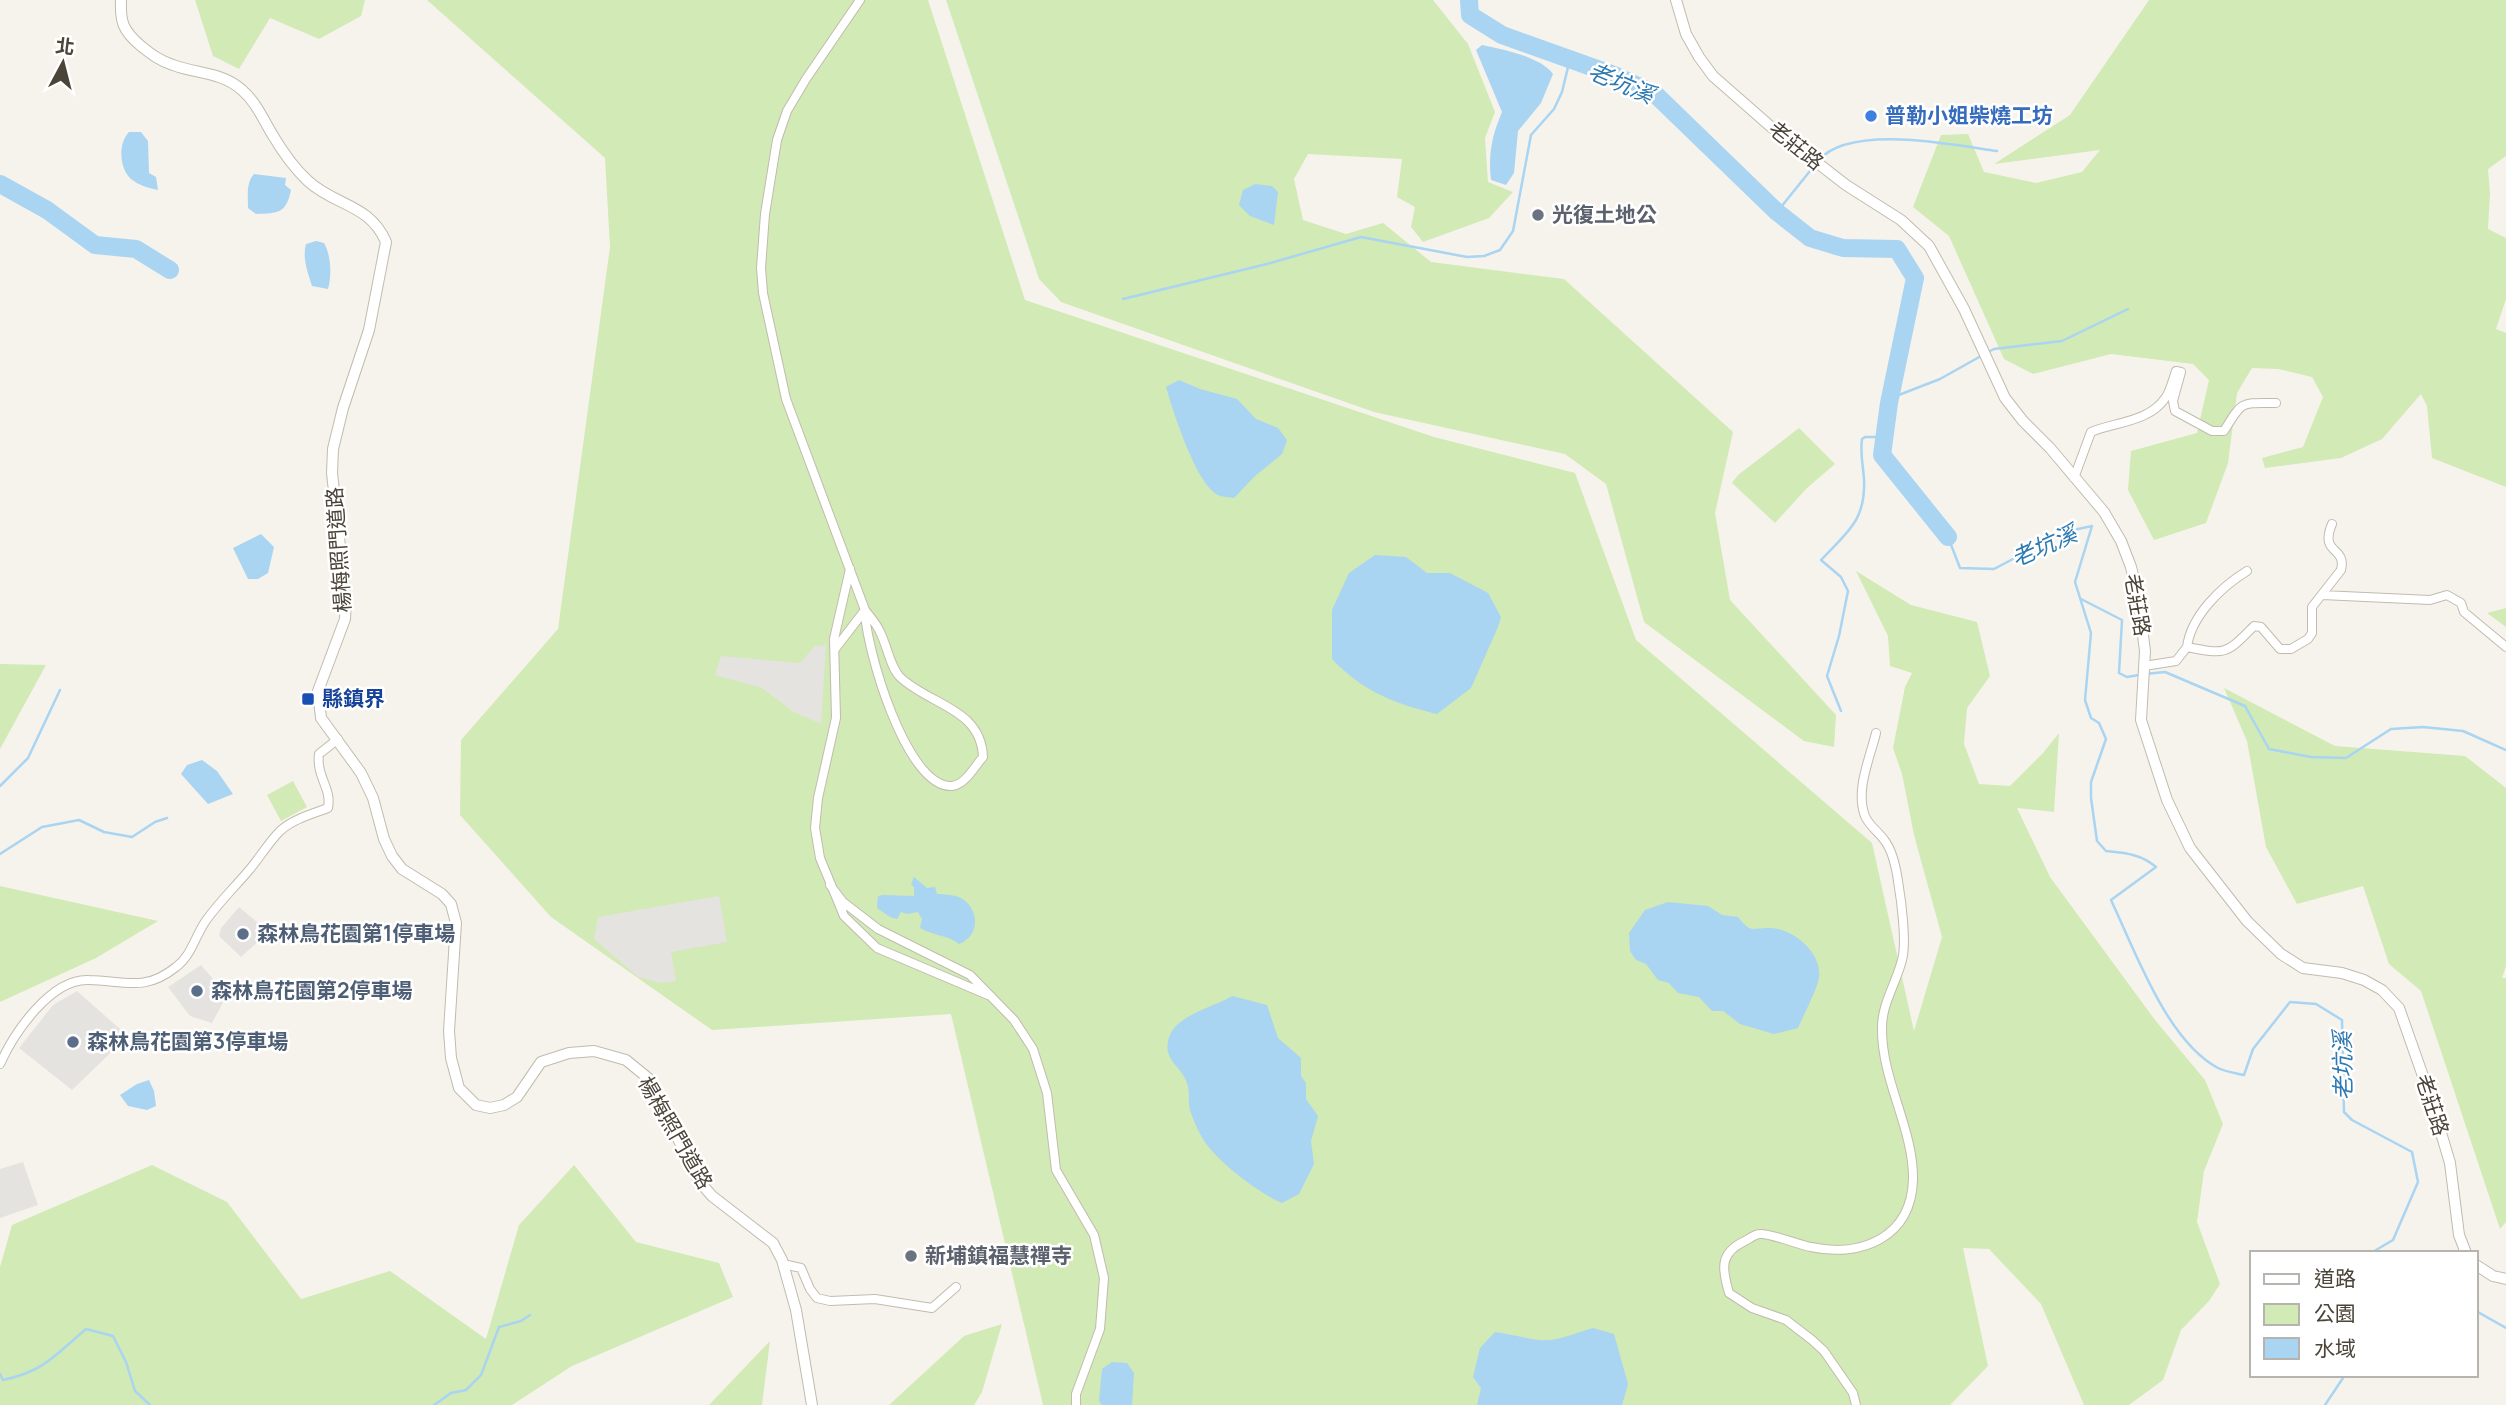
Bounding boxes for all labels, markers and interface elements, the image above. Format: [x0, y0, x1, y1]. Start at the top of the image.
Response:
north arrow [28, 28, 98, 98]
text: 北 [54, 32, 76, 60]
water label: 老坑溪 [1583, 54, 1662, 111]
place label: 普勒小姐柴燒工坊 [1885, 101, 2053, 129]
marker: 普勒小姐柴燒工坊 [1863, 108, 1879, 124]
street label: 老莊路 [1763, 115, 1830, 176]
place label: 光復土地公 [1552, 200, 1657, 228]
marker: 光復土地公 [1530, 207, 1546, 223]
street label: 楊梅照門道路 [320, 486, 356, 614]
water label: 老坑溪 [2006, 515, 2084, 574]
street label: 老莊路 [2119, 571, 2157, 638]
place label: 縣鎮界 [322, 684, 385, 712]
marker: 縣鎮界 [300, 691, 316, 707]
place label: 森林鳥花園第1停車場 [257, 919, 455, 947]
marker: 森林鳥花園第1停車場 [235, 926, 251, 942]
place label: 森林鳥花園第2停車場 [211, 976, 413, 1004]
marker: 森林鳥花園第2停車場 [189, 983, 205, 999]
place label: 森林鳥花園第3停車場 [87, 1027, 288, 1055]
water label: 老坑溪 [2325, 1028, 2359, 1101]
marker: 森林鳥花園第3停車場 [65, 1034, 81, 1050]
street label: 老莊路 [2410, 1070, 2456, 1139]
street label: 楊梅照門道路 [632, 1071, 719, 1194]
place label: 新埔鎮福慧禪寺 [925, 1241, 1072, 1269]
marker: 新埔鎮福慧禪寺 [903, 1248, 919, 1264]
legend [2250, 1251, 2478, 1377]
text: 道路 [2314, 1264, 2356, 1292]
text: 公園 [2314, 1299, 2356, 1327]
text: 水域 [2314, 1334, 2356, 1362]

